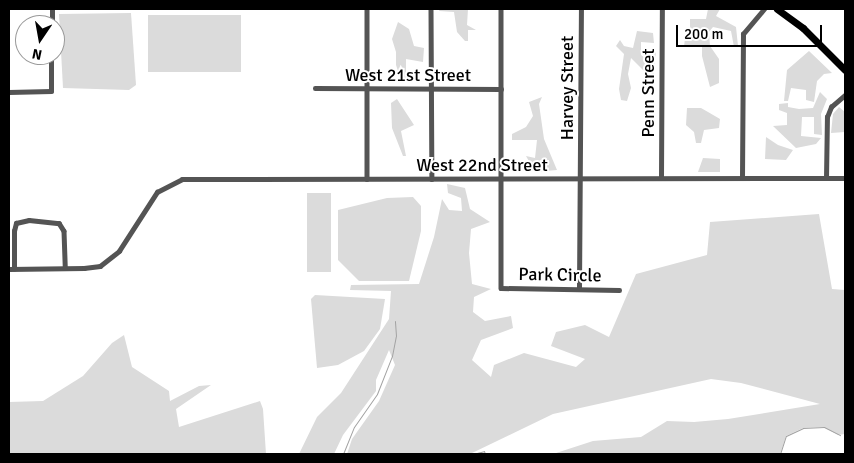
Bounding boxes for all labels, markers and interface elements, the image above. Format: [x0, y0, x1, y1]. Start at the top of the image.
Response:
north arrow [15, 15, 65, 65]
scale bar [679, 15, 825, 47]
text: 200 m [684, 25, 724, 43]
street label: Harvey Street [556, 36, 578, 140]
text: N [30, 45, 44, 64]
street label: Penn Street [637, 48, 659, 138]
street label: West 21st Street [345, 64, 471, 86]
street label: West 22nd Street [416, 154, 548, 176]
street label: Park Circle [518, 263, 602, 287]

